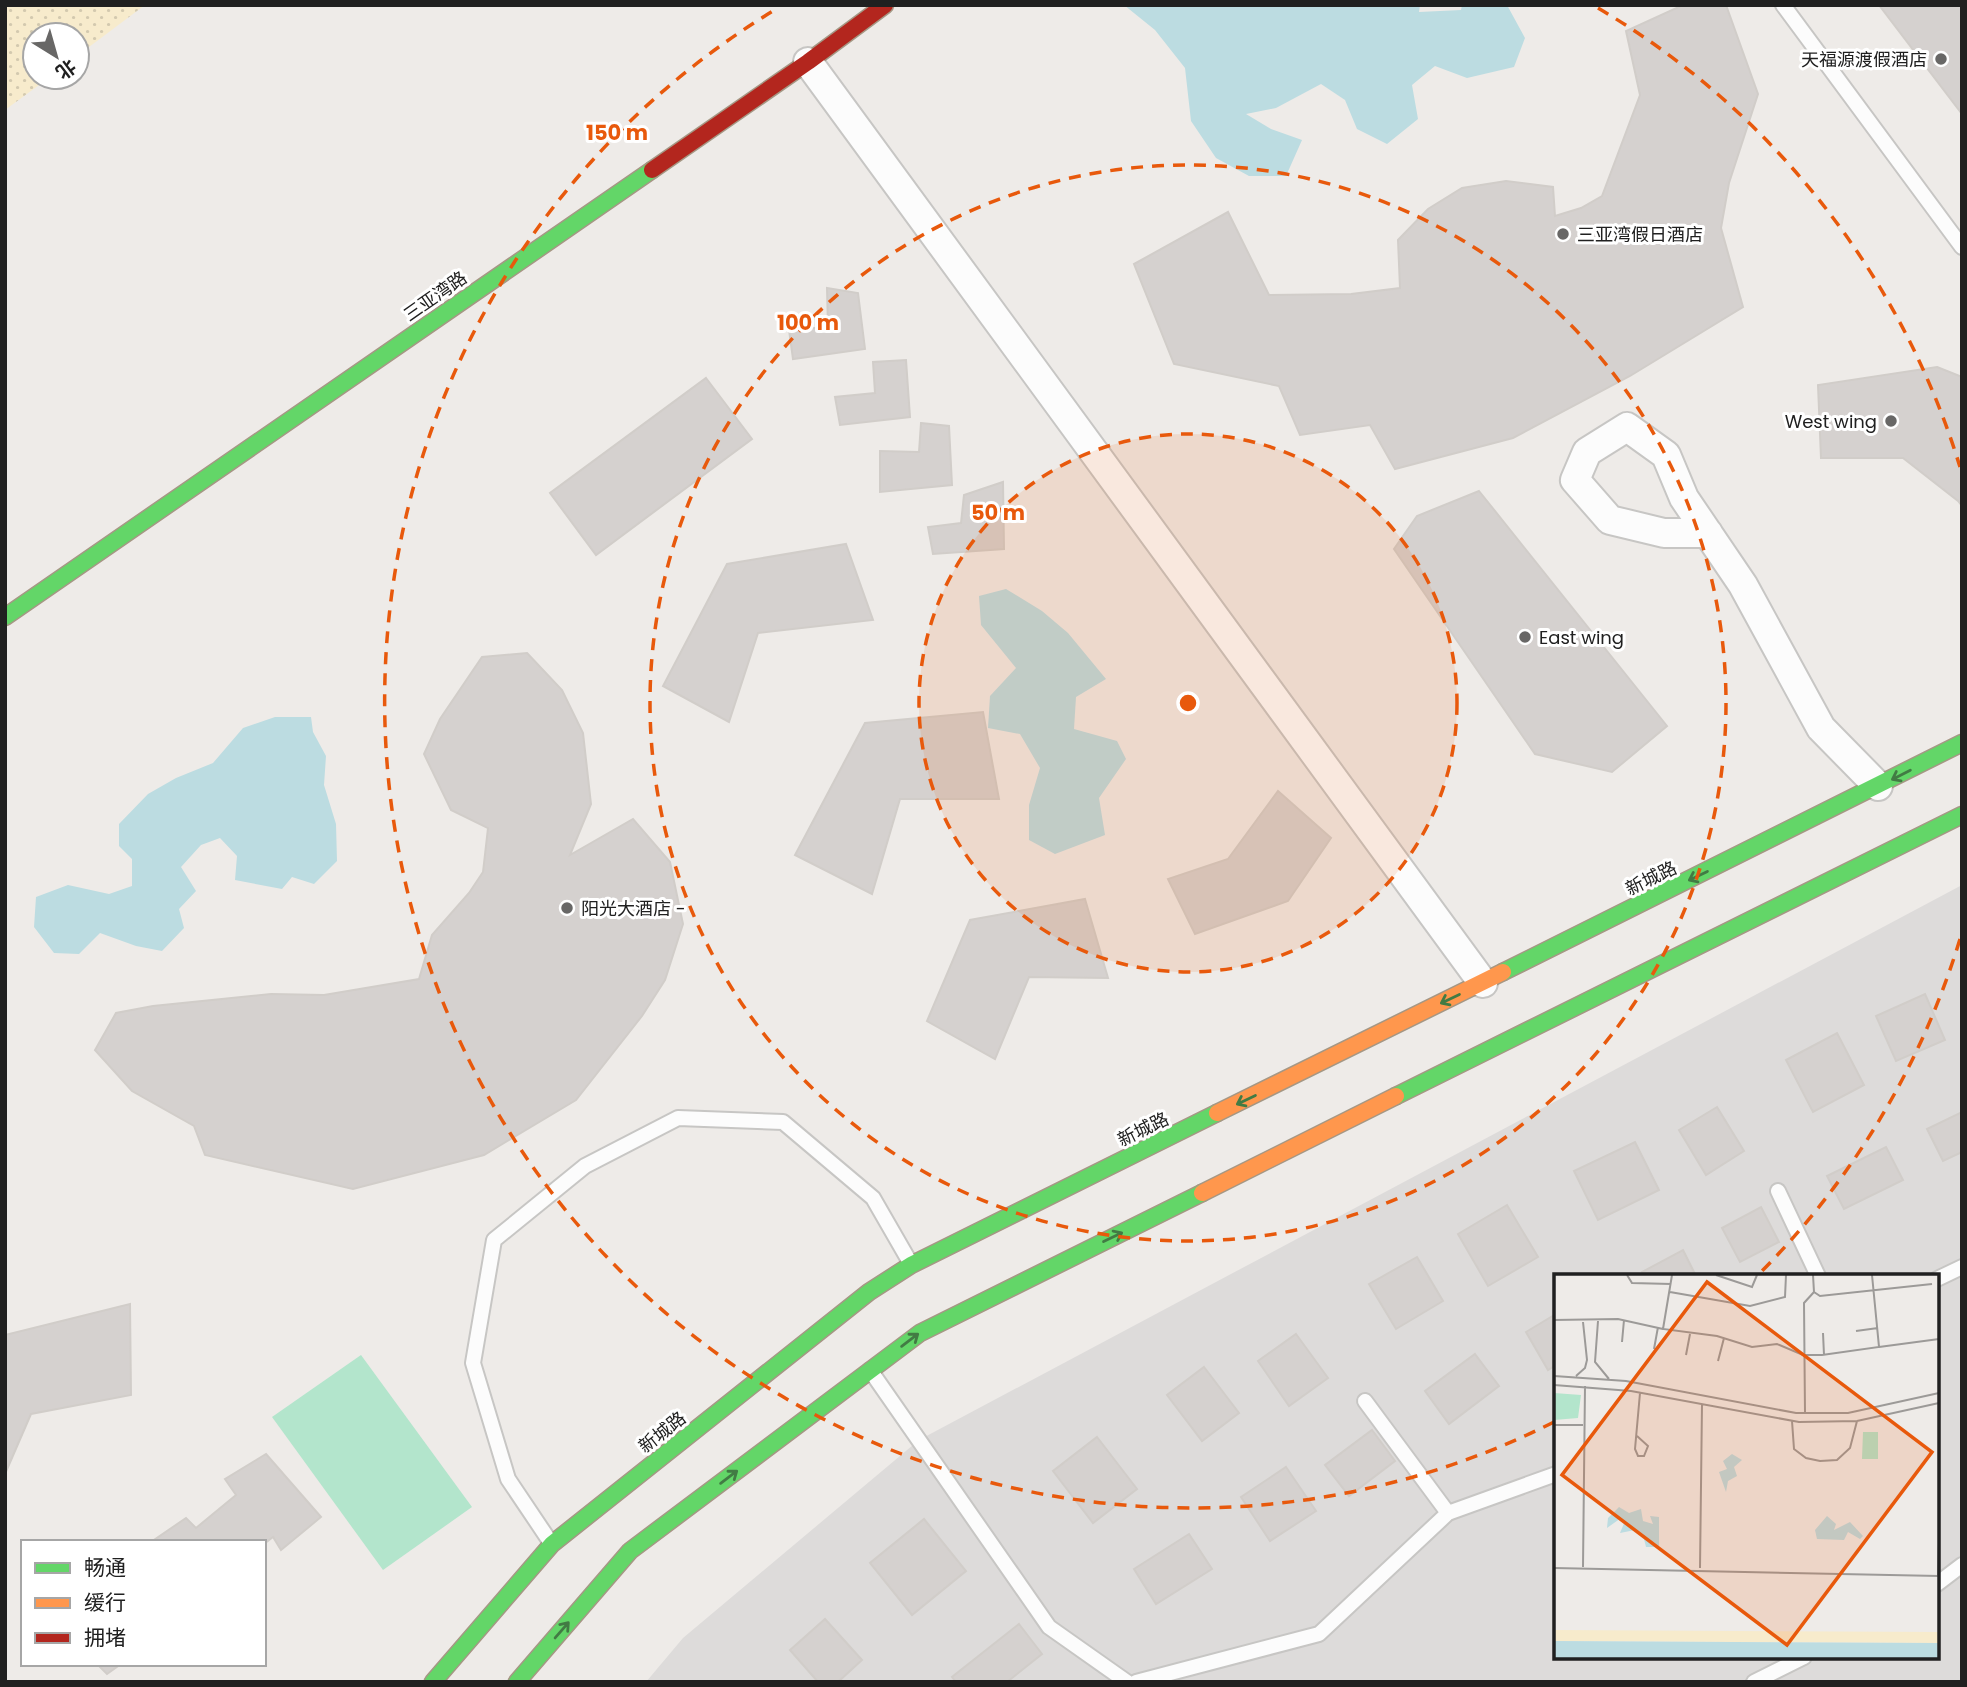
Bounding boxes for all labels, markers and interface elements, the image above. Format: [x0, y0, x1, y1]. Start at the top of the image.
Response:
north arrow [21, 21, 91, 91]
place label: 天福源渡假酒店 [1801, 47, 1927, 72]
marker: 天福源渡假酒店 [1933, 51, 1949, 67]
text: 北 [50, 53, 82, 86]
text: 150 m [586, 118, 648, 147]
place label: 三亚湾假日酒店 [1577, 222, 1703, 247]
marker: 三亚湾假日酒店 [1555, 226, 1571, 242]
street label: 三亚湾路 [398, 265, 472, 327]
text: 100 m [777, 308, 839, 337]
place label: West wing [1785, 409, 1877, 434]
marker: West wing [1883, 413, 1899, 429]
text: 50 m [971, 498, 1025, 527]
place label: East wing [1539, 625, 1624, 650]
marker: East wing [1517, 629, 1533, 645]
centre of rings [1176, 691, 1200, 715]
one-way arrow [1892, 768, 1912, 782]
street label: 新城路 [1621, 855, 1681, 901]
one-way arrow [1688, 869, 1709, 883]
place label: 阳光大酒店 - [581, 896, 686, 921]
marker: 阳光大酒店 - [559, 900, 575, 916]
one-way arrow [1440, 992, 1461, 1006]
one-way arrow [1236, 1093, 1257, 1107]
street label: 新城路 [1113, 1106, 1173, 1152]
one-way arrow [1102, 1230, 1123, 1244]
inset map [1554, 1274, 1939, 1659]
one-way arrow [901, 1333, 919, 1348]
street label: 新城路 [633, 1406, 691, 1458]
one-way arrow [719, 1470, 738, 1484]
legend [21, 1540, 266, 1666]
text: 畅通 [84, 1553, 126, 1582]
text: 缓行 [84, 1588, 126, 1617]
one-way arrow [554, 1621, 570, 1639]
text: 拥堵 [84, 1623, 126, 1652]

